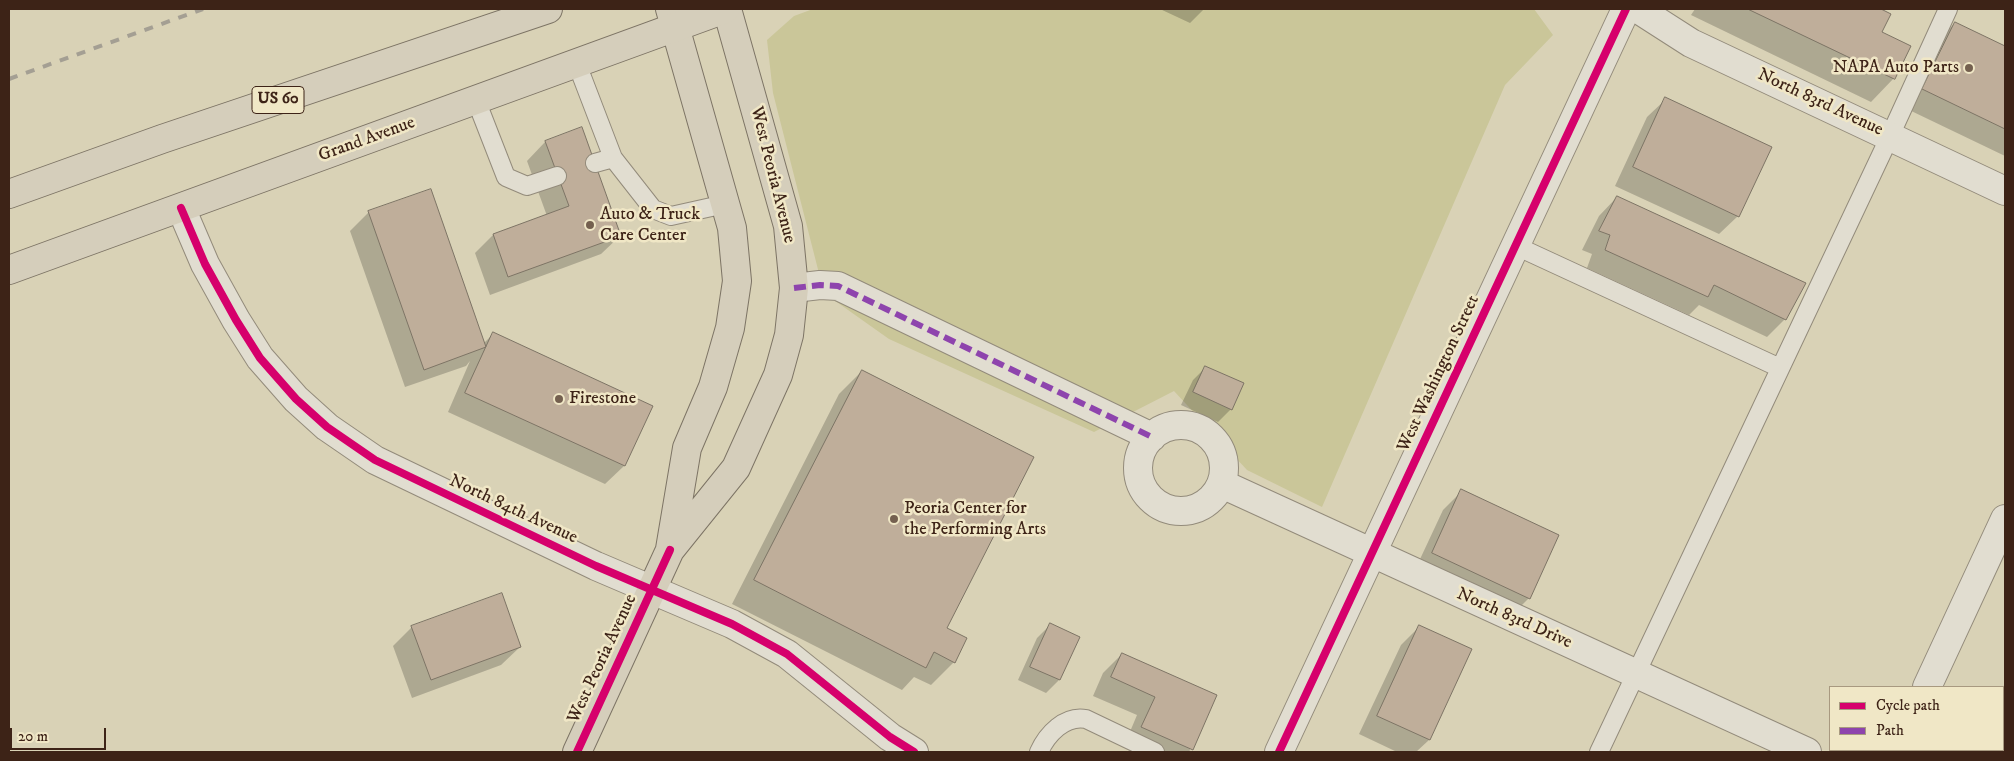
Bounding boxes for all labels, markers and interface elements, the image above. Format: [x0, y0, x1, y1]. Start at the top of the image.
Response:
place label: NAPA Auto Parts [1833, 57, 1959, 79]
marker: NAPA Auto Parts [1963, 62, 1975, 74]
street label: North 83rd Avenue [1754, 64, 1886, 142]
road number: US 60 [252, 86, 304, 114]
street label: West Peoria Avenue [745, 105, 799, 245]
street label: Grand Avenue [316, 113, 418, 167]
place label: Auto & Truck Care Center [600, 204, 700, 246]
marker: Auto & Truck Care Center [584, 219, 596, 231]
street label: West Washington Street [1393, 292, 1485, 456]
place label: Firestone [569, 388, 636, 410]
marker: Firestone [553, 393, 565, 405]
street label: North 84th Avenue [445, 471, 581, 549]
place label: Peoria Center for the Performing Arts [904, 498, 1046, 540]
marker: Peoria Center for the Performing Arts [888, 513, 900, 525]
street label: North 83rd Drive [1453, 584, 1575, 654]
street label: West Peoria Avenue [564, 591, 642, 727]
legend [1829, 686, 2004, 751]
text: Cycle path [1876, 696, 1940, 715]
scale bar [12, 718, 109, 750]
text: Path [1876, 721, 1904, 740]
text: 20 m [18, 727, 48, 746]

